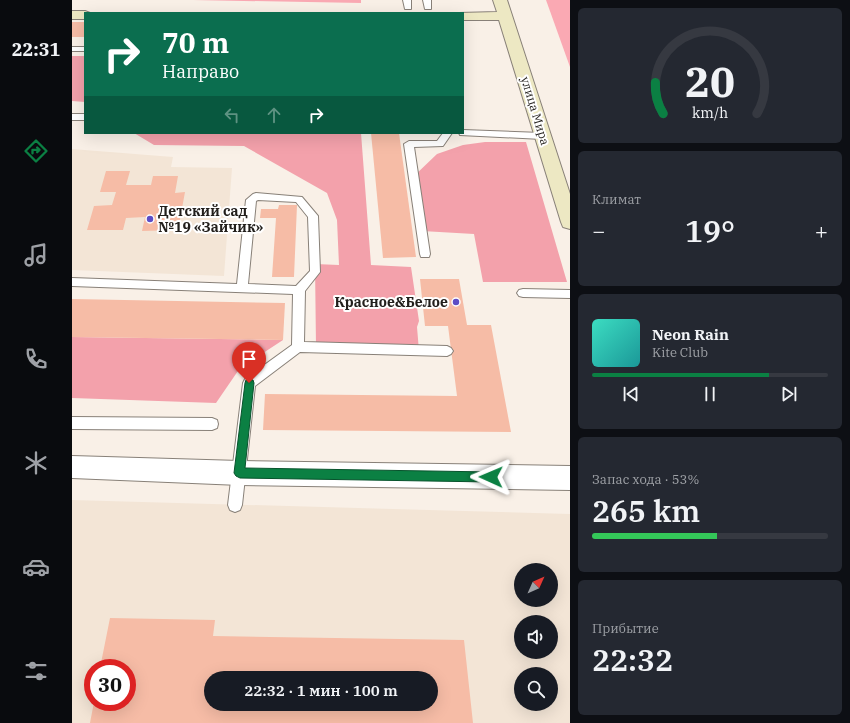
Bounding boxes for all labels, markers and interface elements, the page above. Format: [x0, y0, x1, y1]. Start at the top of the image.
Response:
text: 70 m [162, 24, 229, 61]
icon: right [96, 28, 148, 80]
text: 22:31 [12, 38, 60, 61]
text: 20 [685, 53, 735, 107]
text: Направо [162, 60, 239, 83]
street label: улица Мира [518, 75, 553, 147]
text: km/h [692, 102, 728, 121]
icon: left [221, 104, 243, 126]
icon: ahead [263, 104, 285, 126]
icon: right [305, 104, 327, 126]
icon: directions [22, 137, 50, 165]
text: Климат [592, 191, 641, 208]
place label: Детский сад №19 «Зайчик» [158, 202, 264, 236]
text: 19° [685, 211, 735, 250]
marker: Детский сад №19 «Зайчик» [145, 214, 155, 224]
text: − [592, 216, 605, 245]
text: + [815, 216, 828, 245]
icon: music [22, 241, 50, 269]
place label: Красное&Белое [334, 293, 448, 311]
marker: Красное&Белое [451, 297, 461, 307]
text: Neon Rain [652, 325, 729, 344]
pin [232, 342, 266, 383]
text: Kite Club [652, 344, 708, 361]
icon: phone [22, 345, 50, 373]
icon: arrive [238, 348, 260, 370]
icon: previous [620, 383, 642, 405]
icon: pause [699, 383, 721, 405]
icon: next [778, 383, 800, 405]
icon: climate [22, 449, 50, 477]
position arrow [470, 456, 512, 498]
text: Запас хода · 53% [592, 471, 699, 488]
text: 265 km [592, 491, 700, 530]
icon: car [22, 553, 50, 581]
north arrow [514, 563, 558, 607]
map controls [514, 563, 558, 711]
button: sound [514, 615, 558, 659]
text: Прибытие [592, 620, 659, 637]
text: 22:32 [592, 640, 673, 679]
icon: filters [22, 657, 50, 685]
speed limit sign: 30 [84, 659, 136, 711]
button: search [514, 667, 558, 711]
text: 22:32 · 1 мин · 100 m [244, 681, 398, 700]

